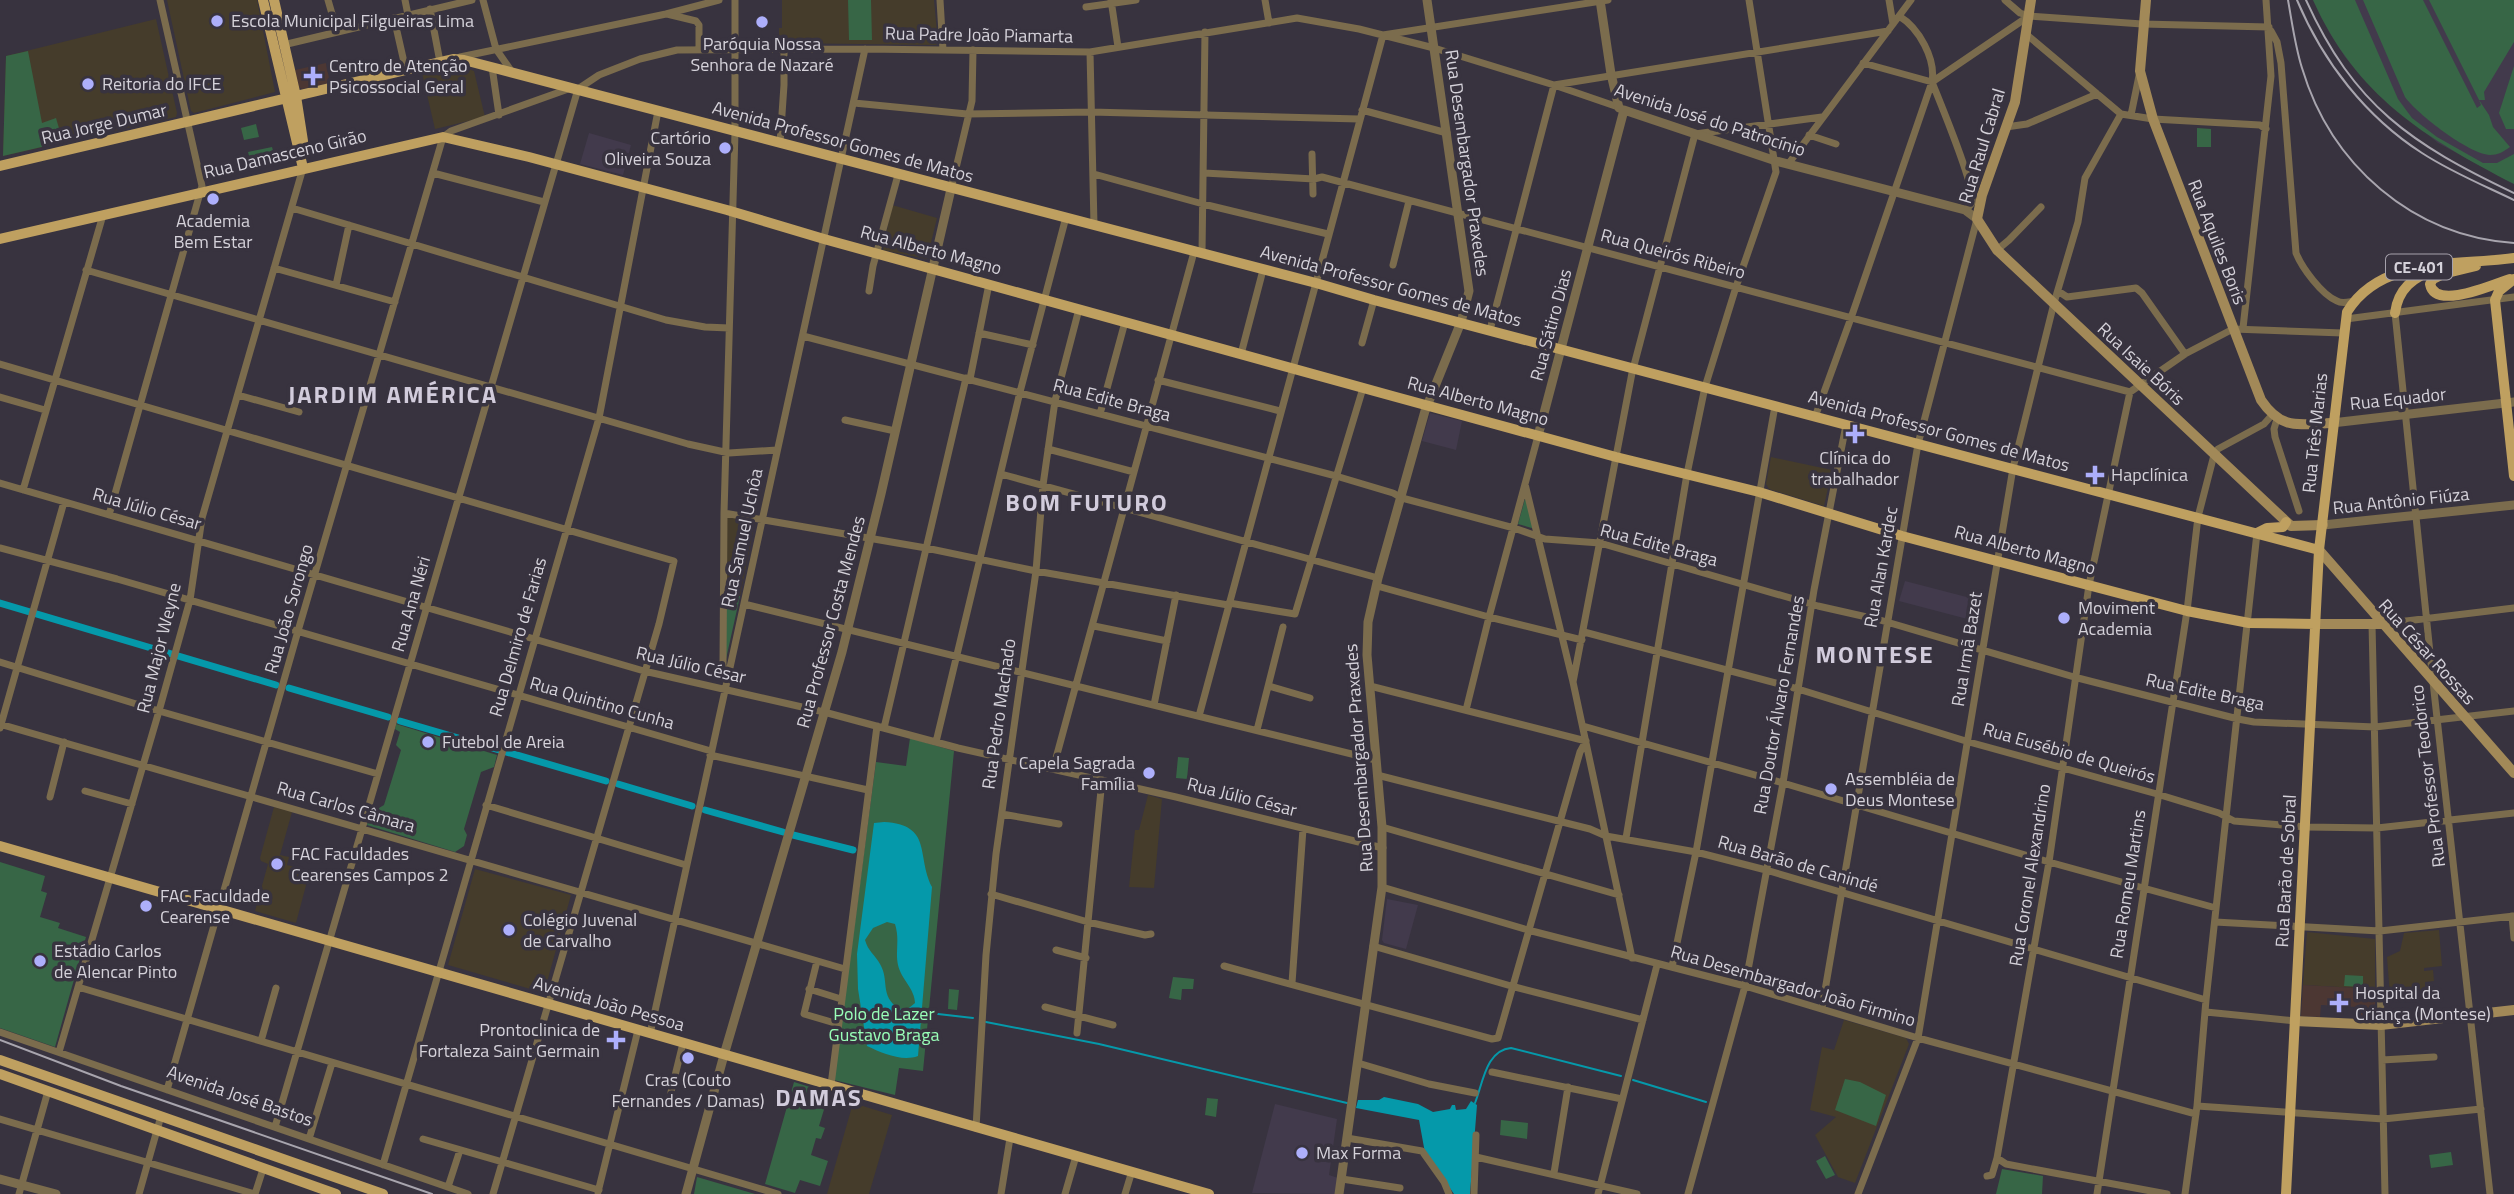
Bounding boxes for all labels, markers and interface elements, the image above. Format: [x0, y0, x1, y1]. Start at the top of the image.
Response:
place label: Escola Municipal Filgueiras Lima [231, 7, 474, 34]
marker: Escola Municipal Filgueiras Lima [209, 13, 225, 29]
marker: Paróquia Nossa Senhora de Nazaré [754, 14, 770, 30]
street label: Rua Padre João Piamarta [885, 19, 1073, 50]
place label: Paróquia Nossa Senhora de Nazaré [691, 30, 834, 78]
street label: Rua Desembargador Praxedes [1438, 48, 1497, 278]
place label: Centro de Atenção Psicossocial Geral [329, 52, 468, 100]
marker: Centro de Atenção Psicossocial Geral [303, 66, 323, 86]
place label: Reitoria do IFCE [102, 70, 221, 97]
marker: Reitoria do IFCE [80, 76, 96, 92]
street label: Avenida José do Patrocínio [1611, 76, 1809, 163]
street label: Rua Raul Cabral [1951, 85, 2012, 207]
street label: Avenida Professor Gomes de Matos [709, 94, 977, 189]
street label: Rua Jorge Dumar [38, 96, 169, 151]
street label: Rua Damasceno Girão [201, 122, 369, 185]
place label: Cartório Oliveira Souza [604, 124, 711, 172]
marker: Cartório Oliveira Souza [717, 140, 733, 156]
street label: Rua Aquiles Boris [2181, 175, 2254, 308]
marker: Academia Bem Estar [205, 191, 221, 207]
place label: Academia Bem Estar [173, 207, 253, 255]
street label: Rua Alberto Magno [857, 218, 1005, 281]
street label: Rua Queirós Ribeiro [1598, 221, 1749, 286]
street label: Avenida Professor Gomes de Matos [1257, 238, 1525, 333]
road number: CE-401 [2386, 255, 2452, 280]
street label: Rua Sátiro Dias [1523, 266, 1578, 384]
street label: Rua Isaie Bóris [2091, 316, 2191, 412]
street label: Rua Alberto Magno [1404, 369, 1552, 432]
street label: Rua Edite Braga [1050, 371, 1174, 428]
street label: Rua Três Marias [2295, 372, 2334, 494]
district label: JARDIM AMÉRICA [288, 376, 498, 412]
street label: Rua Equador [2348, 380, 2447, 417]
street label: Avenida Professor Gomes de Matos [1805, 383, 2073, 478]
marker: Clínica do trabalhador [1845, 424, 1865, 444]
place label: Clínica do trabalhador [1811, 444, 1899, 492]
place label: Hapclínica [2111, 461, 2188, 488]
marker: Hapclínica [2085, 465, 2105, 485]
street label: Rua Samuel Uchôa [714, 466, 769, 610]
street label: Rua Júlio César [89, 480, 205, 537]
street label: Rua Antônio Fiúza [2331, 480, 2470, 521]
district label: BOM FUTURO [1005, 484, 1169, 520]
street label: Rua Alan Kardec [1857, 504, 1904, 630]
street label: Rua Professor Costa Mendes [789, 513, 872, 731]
street label: Rua Edite Braga [1597, 516, 1721, 573]
street label: Rua Alberto Magno [1951, 518, 2099, 581]
street label: Rua João Sorongo [257, 541, 320, 677]
street label: Rua Ana Néri [384, 553, 437, 655]
street label: Rua Delmiro de Farias [482, 554, 553, 720]
street label: Rua Major Weyne [129, 580, 188, 716]
street label: Rua Irmã Bazet [1944, 589, 1989, 708]
street label: Rua Doutor Álvaro Fernandes [1746, 593, 1811, 817]
street label: Rua César Rossas [2372, 593, 2482, 711]
place label: Moviment Academia [2078, 594, 2156, 642]
marker: Moviment Academia [2056, 610, 2072, 626]
district label: MONTESE [1815, 636, 1935, 672]
street label: Rua Pedro Machado [975, 637, 1022, 791]
street label: Rua Júlio César [633, 639, 749, 690]
street label: Rua Desembargador Praxedes [1337, 643, 1380, 873]
street label: Rua Edite Braga [2143, 666, 2267, 717]
street label: Rua Quintino Cunha [527, 669, 678, 736]
street label: Rua Professor Teodorico [2403, 683, 2452, 869]
street label: Rua Eusébio de Queirós [1980, 715, 2159, 790]
place label: Futebol de Areia [442, 728, 565, 755]
marker: Futebol de Areia [420, 734, 436, 750]
place label: Capela Sagrada Família [1019, 749, 1135, 797]
marker: Capela Sagrada Família [1141, 765, 1157, 781]
place label: Assembléia de Deus Montese [1845, 765, 1955, 813]
street label: Rua Júlio César [1184, 770, 1300, 823]
street label: Rua Carlos Câmara [274, 774, 418, 839]
marker: Assembléia de Deus Montese [1823, 781, 1839, 797]
street label: Rua Coronel Alexandrino [2002, 782, 2057, 968]
street label: Rua Barão de Sobral [2268, 794, 2303, 948]
street label: Rua Romeu Martins [2102, 808, 2153, 960]
street label: Rua Barão de Canindé [1715, 828, 1881, 899]
place label: FAC Faculdades Cearenses Campos 2 [291, 840, 449, 888]
marker: FAC Faculdades Cearenses Campos 2 [269, 856, 285, 872]
place label: FAC Faculdade Cearense [160, 882, 270, 930]
marker: FAC Faculdade Cearense [138, 898, 154, 914]
place label: Colégio Juvenal de Carvalho [523, 906, 637, 954]
marker: Colégio Juvenal de Carvalho [501, 922, 517, 938]
place label: Estádio Carlos de Alencar Pinto [54, 937, 177, 985]
street label: Rua Desembargador João Firmino [1667, 938, 1919, 1033]
marker: Estádio Carlos de Alencar Pinto [32, 953, 48, 969]
street label: Avenida João Pessoa [530, 969, 688, 1038]
place label: Hospital da Criança (Montese) [2355, 979, 2491, 1027]
marker: Hospital da Criança (Montese) [2329, 993, 2349, 1013]
park label: Polo de Lazer Gustavo Braga [829, 1000, 939, 1048]
place label: Prontoclinica de Fortaleza Saint Germain [419, 1016, 600, 1064]
marker: Prontoclinica de Fortaleza Saint Germain [606, 1030, 626, 1050]
marker: Cras (Couto Fernandes / Damas) [680, 1050, 696, 1066]
street label: Avenida José Bastos [164, 1058, 317, 1133]
place label: Cras (Couto Fernandes / Damas) [612, 1066, 764, 1114]
district label: DAMAS [775, 1079, 863, 1115]
place label: Max Forma [1316, 1139, 1401, 1166]
marker: Max Forma [1294, 1145, 1310, 1161]

